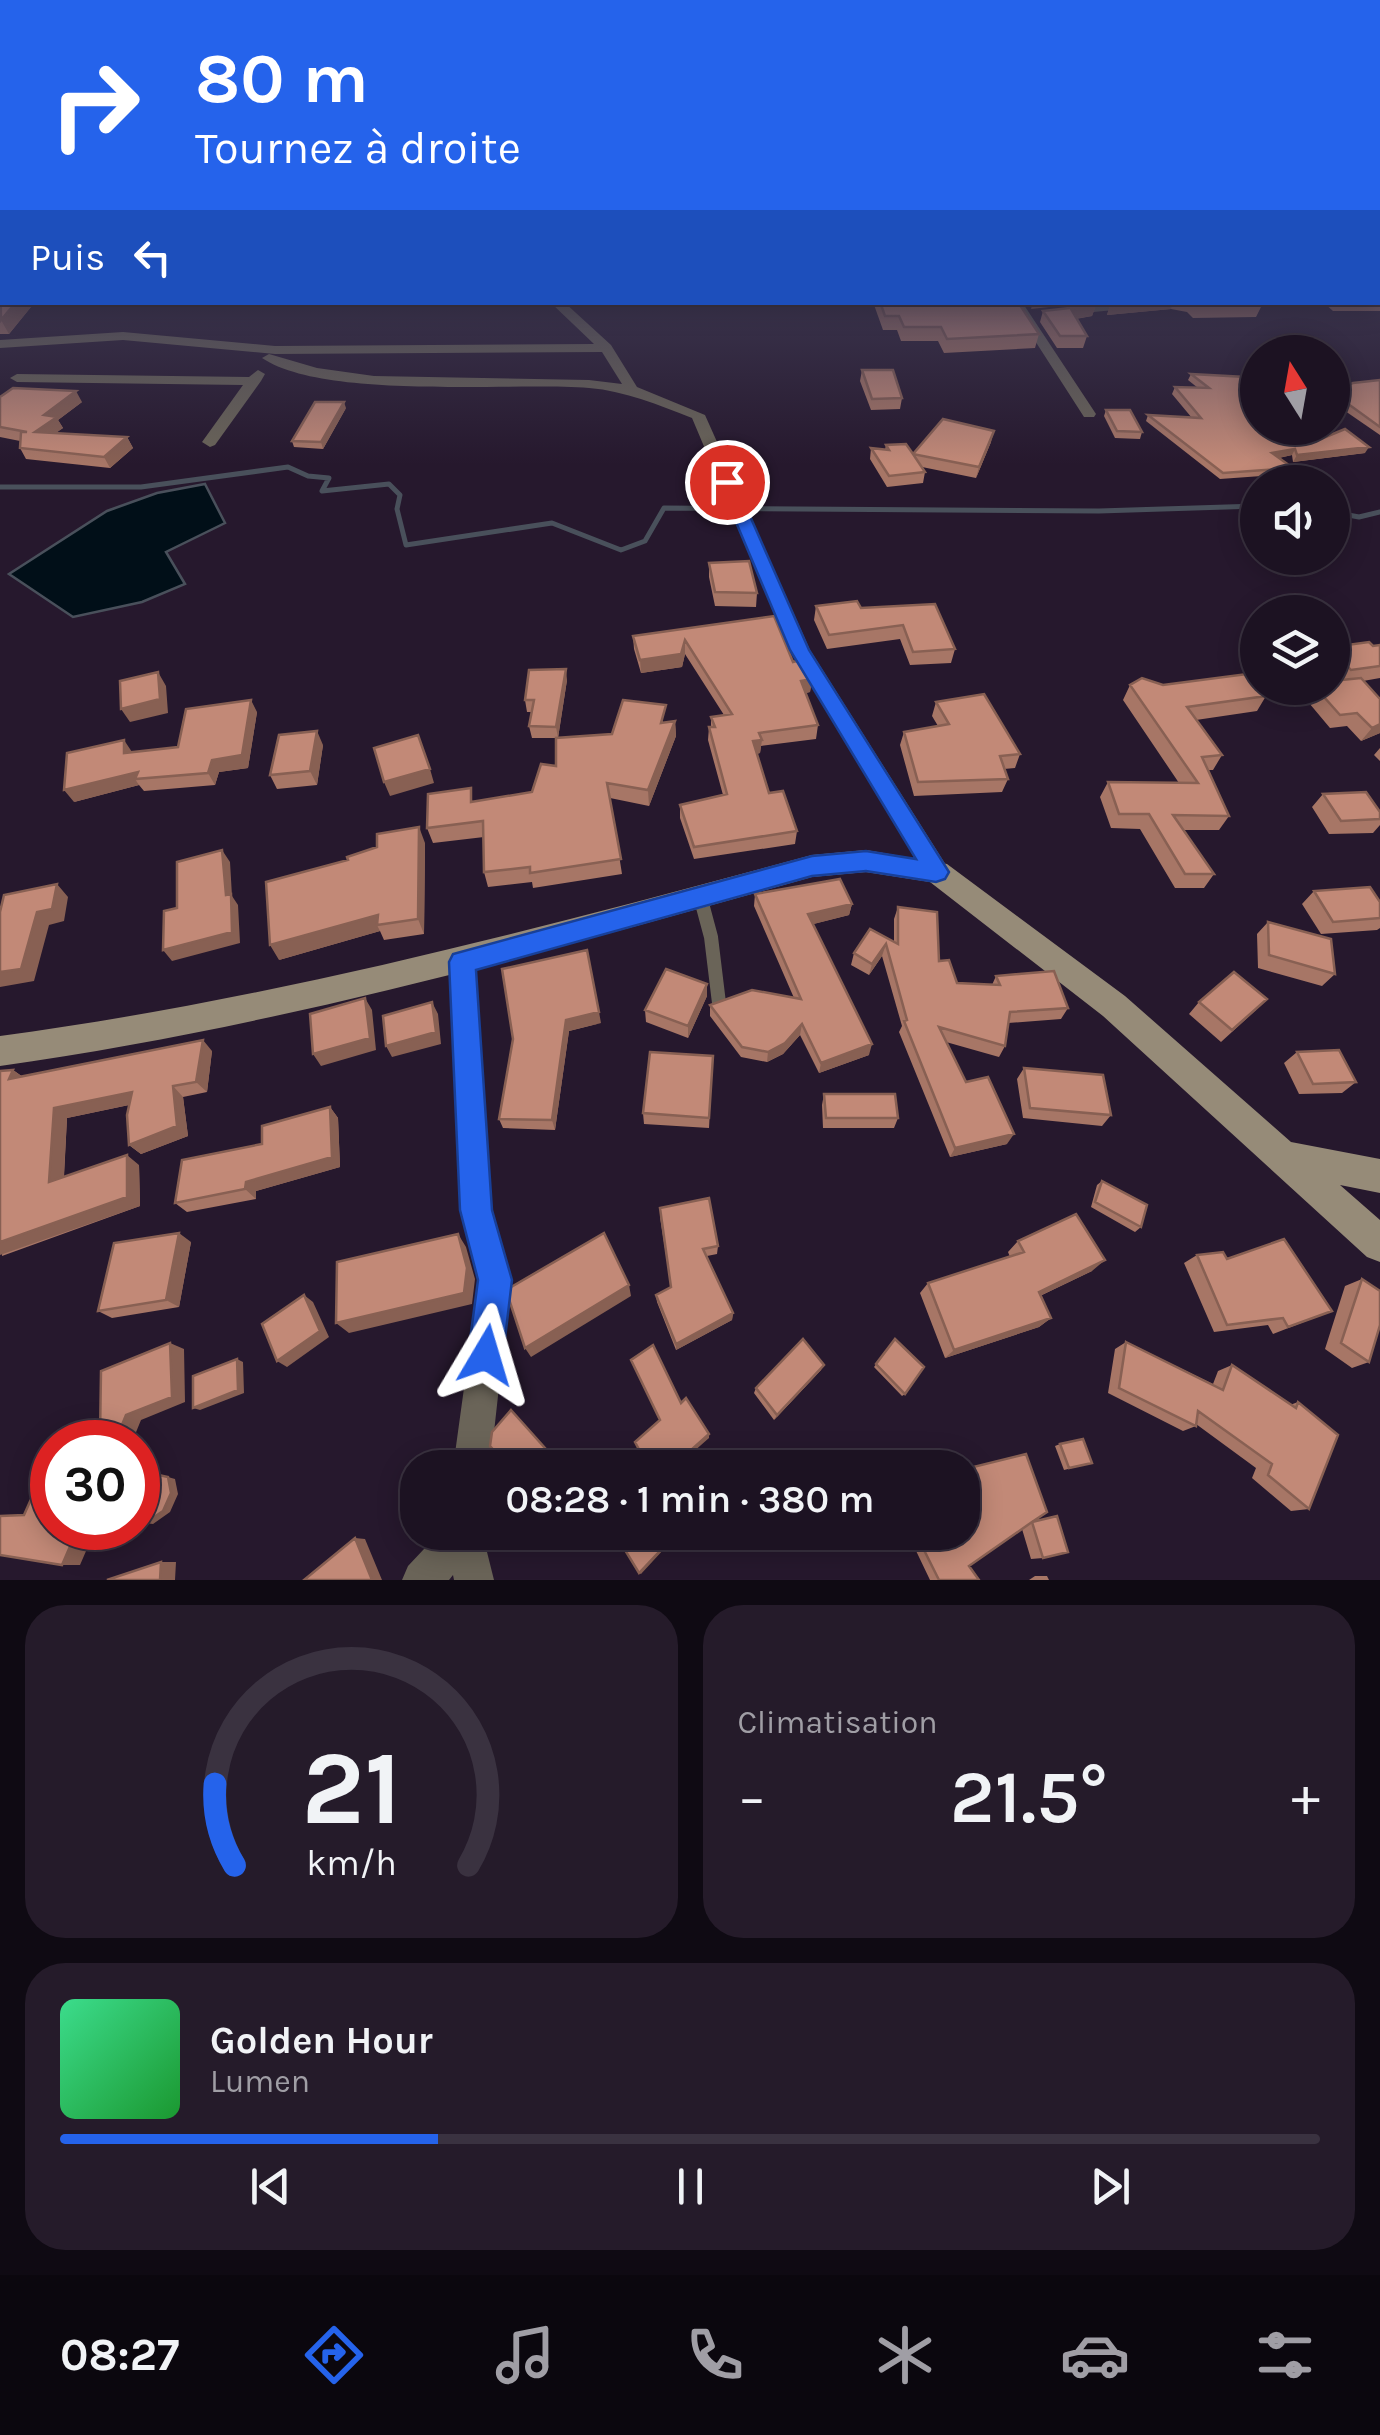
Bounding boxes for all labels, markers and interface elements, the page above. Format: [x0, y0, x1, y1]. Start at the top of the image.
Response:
text: 80 m [195, 38, 369, 120]
icon: right [30, 40, 160, 170]
text: Tournez à droite [195, 122, 521, 174]
icon: left [125, 230, 180, 285]
text: Puis [30, 235, 105, 280]
north arrow [1240, 335, 1350, 445]
map controls [1240, 335, 1350, 705]
pin [685, 440, 770, 525]
icon: arrive [700, 455, 755, 510]
button: sound [1240, 465, 1350, 575]
button: layers [1240, 595, 1350, 705]
position arrow [434, 1303, 538, 1407]
speed limit sign: 30 [30, 1420, 160, 1550]
text: 08:28 · 1 min · 380 m [506, 1477, 874, 1522]
text: Climatisation [738, 1704, 938, 1741]
text: 21 [301, 1728, 401, 1849]
text: 21.5° [950, 1753, 1108, 1841]
text: − [738, 1765, 766, 1829]
text: + [1291, 1765, 1320, 1829]
text: km/h [306, 1842, 397, 1884]
text: Golden Hour [210, 2018, 433, 2063]
text: Lumen [210, 2063, 310, 2100]
icon: previous [243, 2159, 298, 2214]
icon: pause [663, 2159, 718, 2214]
icon: next [1083, 2159, 1138, 2214]
icon: directions [299, 2320, 369, 2390]
icon: music [490, 2320, 560, 2390]
icon: phone [680, 2320, 750, 2390]
icon: climate [870, 2320, 940, 2390]
icon: car [1060, 2320, 1130, 2390]
icon: filters [1250, 2320, 1320, 2390]
text: 08:27 [60, 2329, 179, 2381]

